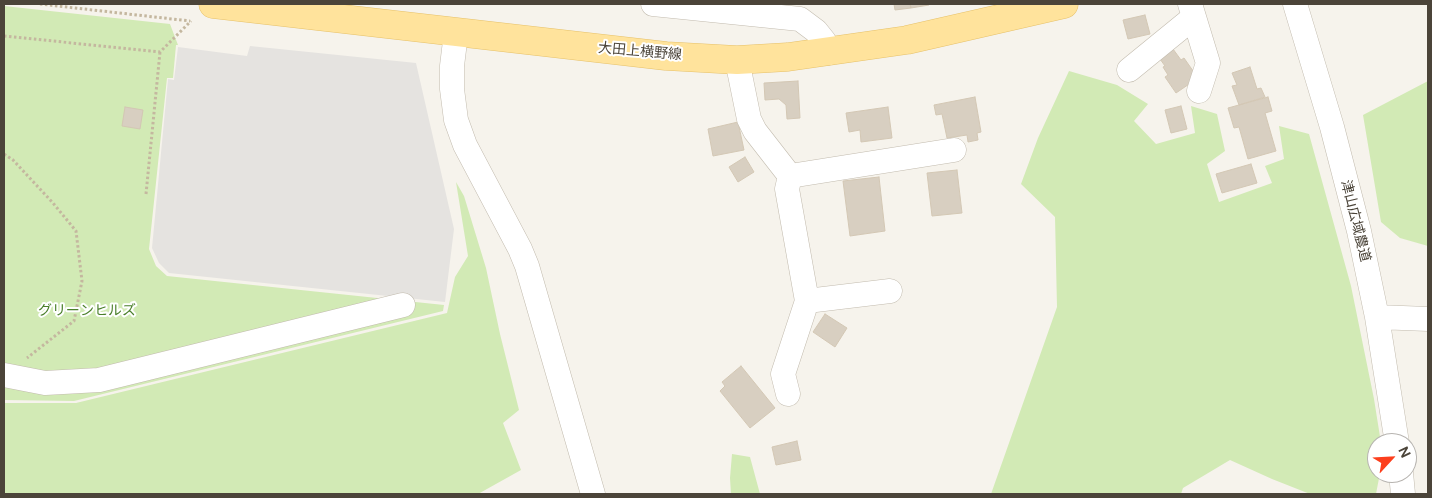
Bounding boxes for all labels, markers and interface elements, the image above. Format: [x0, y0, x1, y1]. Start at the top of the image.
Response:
street label: 大田上横野線 [597, 40, 683, 64]
street label: 津山広域農道 [1337, 178, 1373, 264]
park label: グリーンヒルズ [38, 303, 136, 319]
north arrow [1367, 433, 1417, 483]
text: N [1394, 444, 1415, 461]

